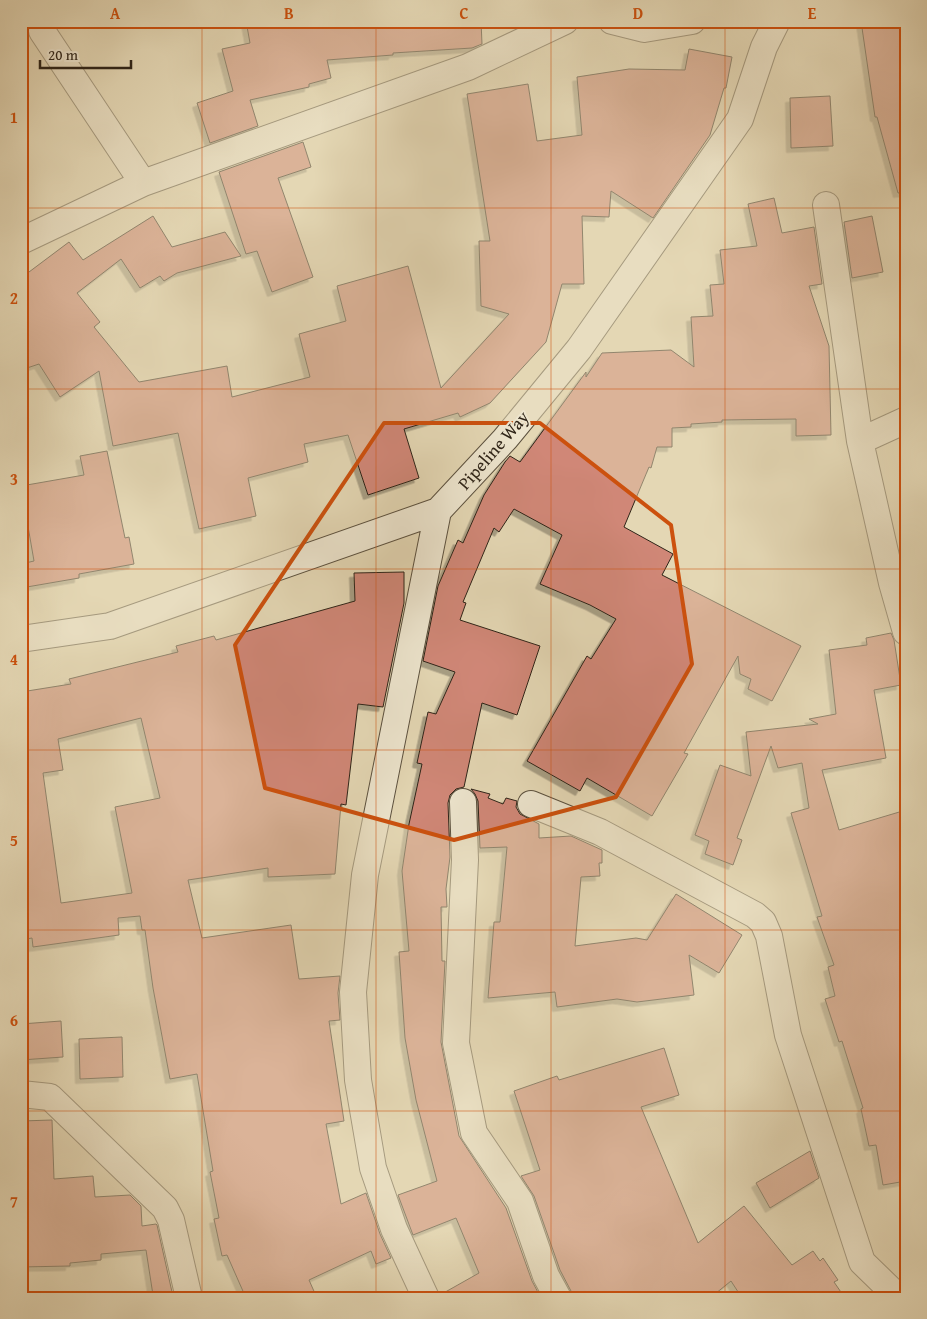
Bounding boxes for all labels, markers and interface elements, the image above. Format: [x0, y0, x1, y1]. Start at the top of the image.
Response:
text: A [110, 1, 121, 25]
text: B [284, 1, 294, 25]
text: C [459, 1, 469, 25]
text: D [633, 1, 643, 25]
text: E [808, 1, 817, 25]
scale bar [40, 38, 131, 70]
text: 20 m [48, 44, 79, 65]
text: 1 [10, 105, 18, 129]
text: 2 [10, 286, 18, 310]
street label: Pipeline Way [451, 404, 535, 496]
text: 3 [10, 467, 18, 491]
text: 4 [10, 647, 18, 671]
text: 5 [10, 828, 18, 852]
text: 6 [10, 1008, 18, 1032]
text: 7 [10, 1189, 18, 1213]

